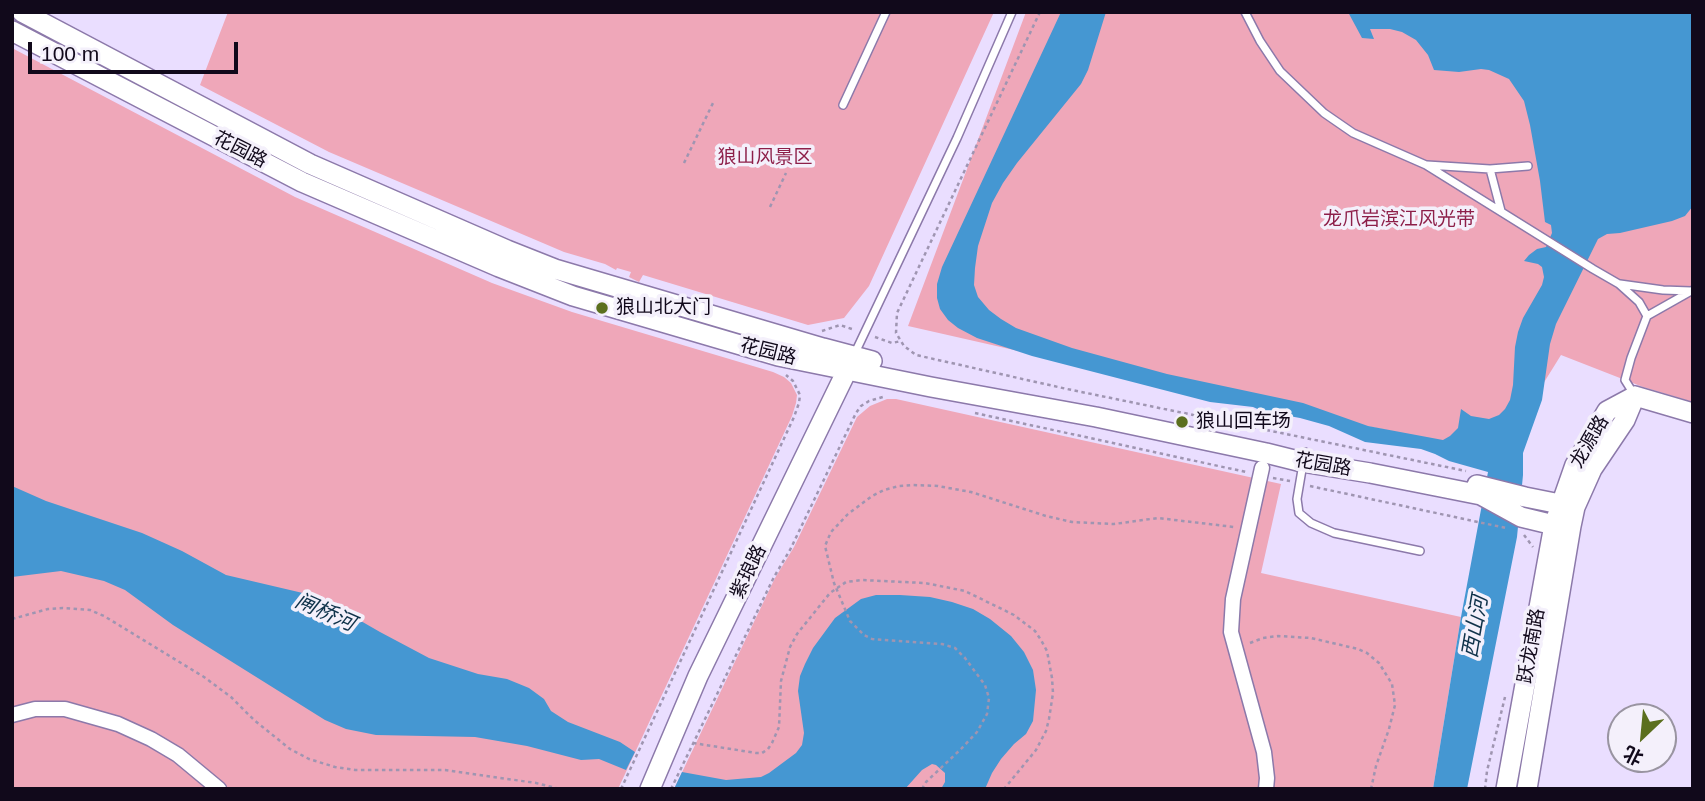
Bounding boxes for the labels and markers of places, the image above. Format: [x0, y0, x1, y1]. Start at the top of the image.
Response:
place label: 狼山北大门 [616, 297, 711, 319]
marker: 狼山北大门 [594, 300, 610, 316]
place label: 狼山回车场 [1196, 411, 1291, 433]
marker: 狼山回车场 [1174, 414, 1190, 430]

